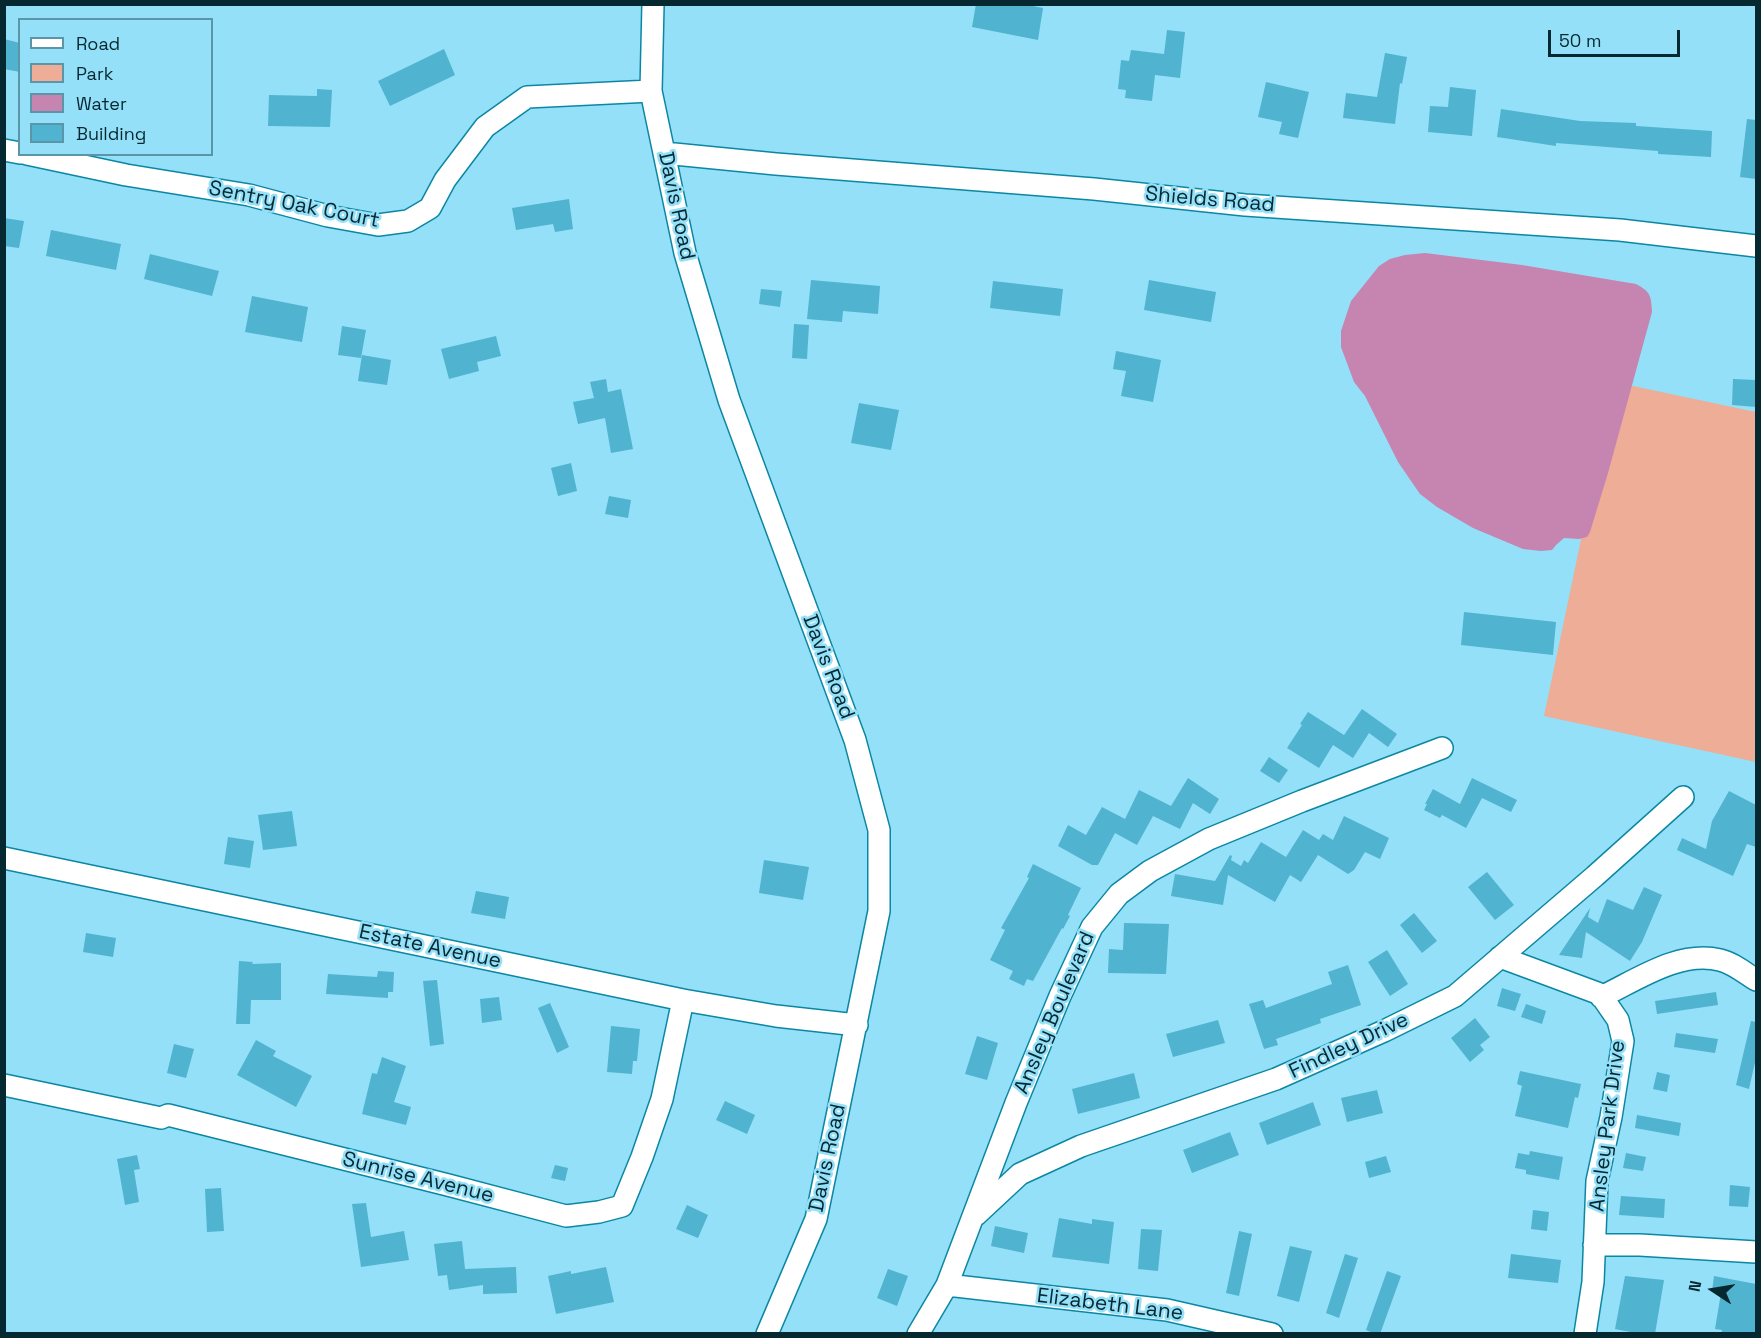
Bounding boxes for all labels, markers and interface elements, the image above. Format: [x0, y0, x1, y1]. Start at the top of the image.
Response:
legend [18, 18, 213, 156]
scale bar [1551, 18, 1683, 56]
text: 50 m [1559, 29, 1601, 52]
text: Road [76, 32, 120, 55]
text: Park [76, 62, 113, 85]
text: Water [76, 92, 127, 115]
text: Building [76, 122, 146, 145]
street label: Davis Road [652, 150, 700, 262]
street label: Sentry Oak Court [206, 176, 382, 234]
street label: Shields Road [1144, 182, 1276, 218]
street label: Davis Road [797, 611, 859, 723]
street label: Estate Avenue [356, 920, 504, 974]
street label: Ansley Boulevard [1009, 928, 1101, 1098]
street label: Findley Drive [1285, 1007, 1413, 1085]
street label: Ansley Park Drive [1585, 1039, 1631, 1213]
street label: Davis Road [804, 1102, 852, 1214]
street label: Sunrise Avenue [340, 1147, 496, 1209]
north arrow [1683, 1260, 1743, 1320]
text: N [1684, 1279, 1706, 1294]
street label: Elizabeth Lane [1035, 1284, 1185, 1326]

